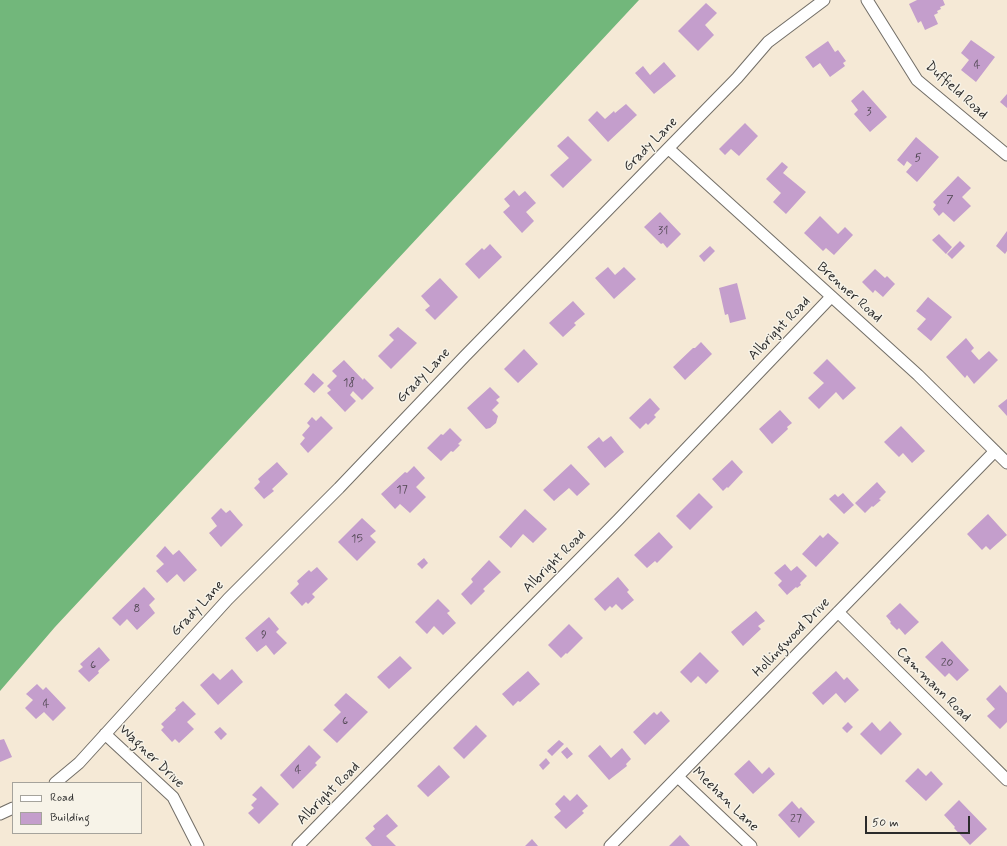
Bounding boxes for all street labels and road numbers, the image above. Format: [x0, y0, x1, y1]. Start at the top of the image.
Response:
street label: Duffield Road [921, 59, 991, 123]
street label: Grady Lane [620, 114, 682, 176]
street label: Brenner Road [813, 259, 885, 327]
street label: Albright Road [745, 294, 815, 364]
street label: Grady Lane [394, 345, 454, 407]
street label: Albright Road [520, 527, 590, 597]
street label: Grady Lane [168, 578, 228, 640]
street label: Hollingwood Drive [750, 595, 834, 681]
street label: Cammann Road [892, 644, 974, 726]
street label: Wagner Drive [115, 722, 187, 792]
street label: Albright Road [294, 759, 364, 829]
street label: Meehan Lane [688, 764, 762, 836]

